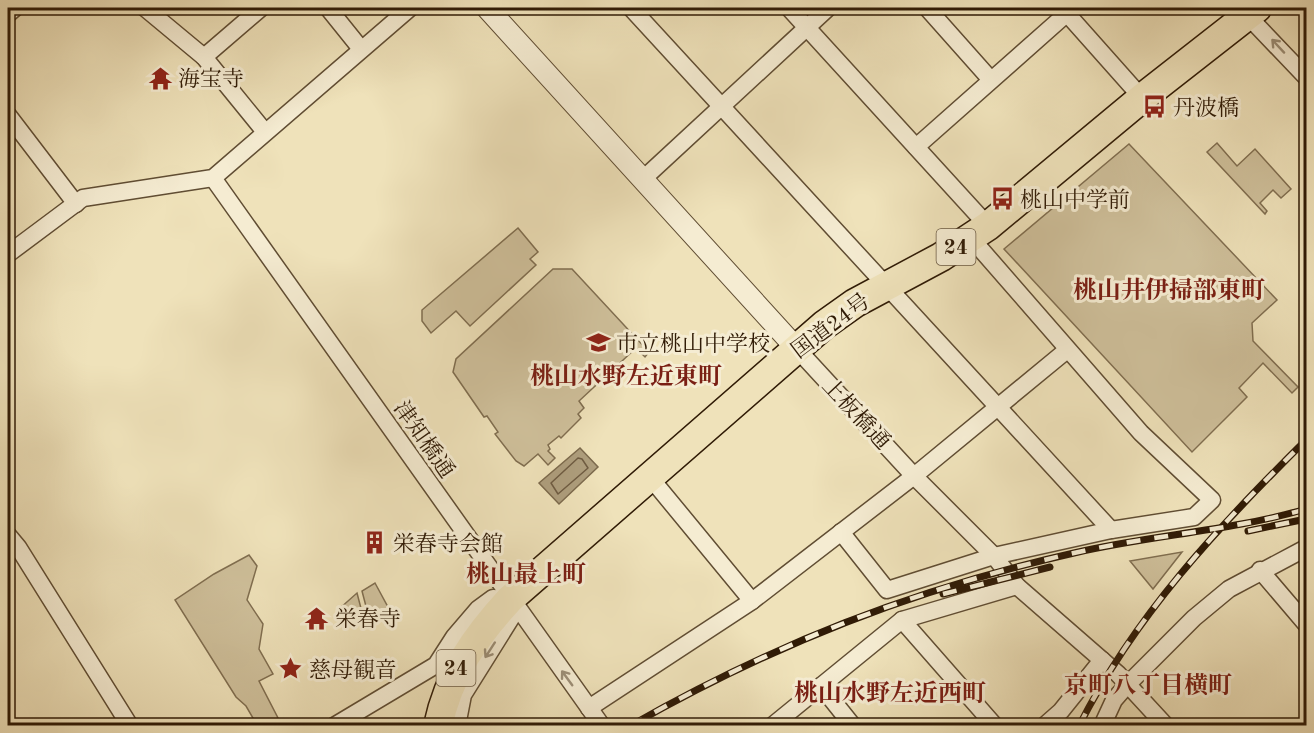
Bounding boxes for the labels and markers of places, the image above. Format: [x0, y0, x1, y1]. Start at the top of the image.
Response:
temple icon: 海宝寺 [147, 65, 173, 91]
place label: 海宝寺 [178, 67, 244, 91]
bus stop icon: 丹波橋 [1142, 94, 1168, 120]
place label: 丹波橋 [1173, 96, 1239, 120]
bus stop icon: 桃山中学前 [989, 186, 1015, 212]
place label: 桃山中学前 [1020, 188, 1130, 212]
school or university icon: 市立桃山中学校 [585, 330, 611, 356]
place label: 市立桃山中学校 [616, 332, 770, 356]
building icon: 栄春寺会館 [362, 530, 388, 556]
place label: 栄春寺会館 [393, 532, 503, 556]
temple icon: 栄春寺 [304, 605, 330, 631]
place label: 栄春寺 [335, 607, 401, 631]
place icon: 慈母観音 [278, 656, 304, 682]
place label: 慈母観音 [309, 658, 397, 682]

